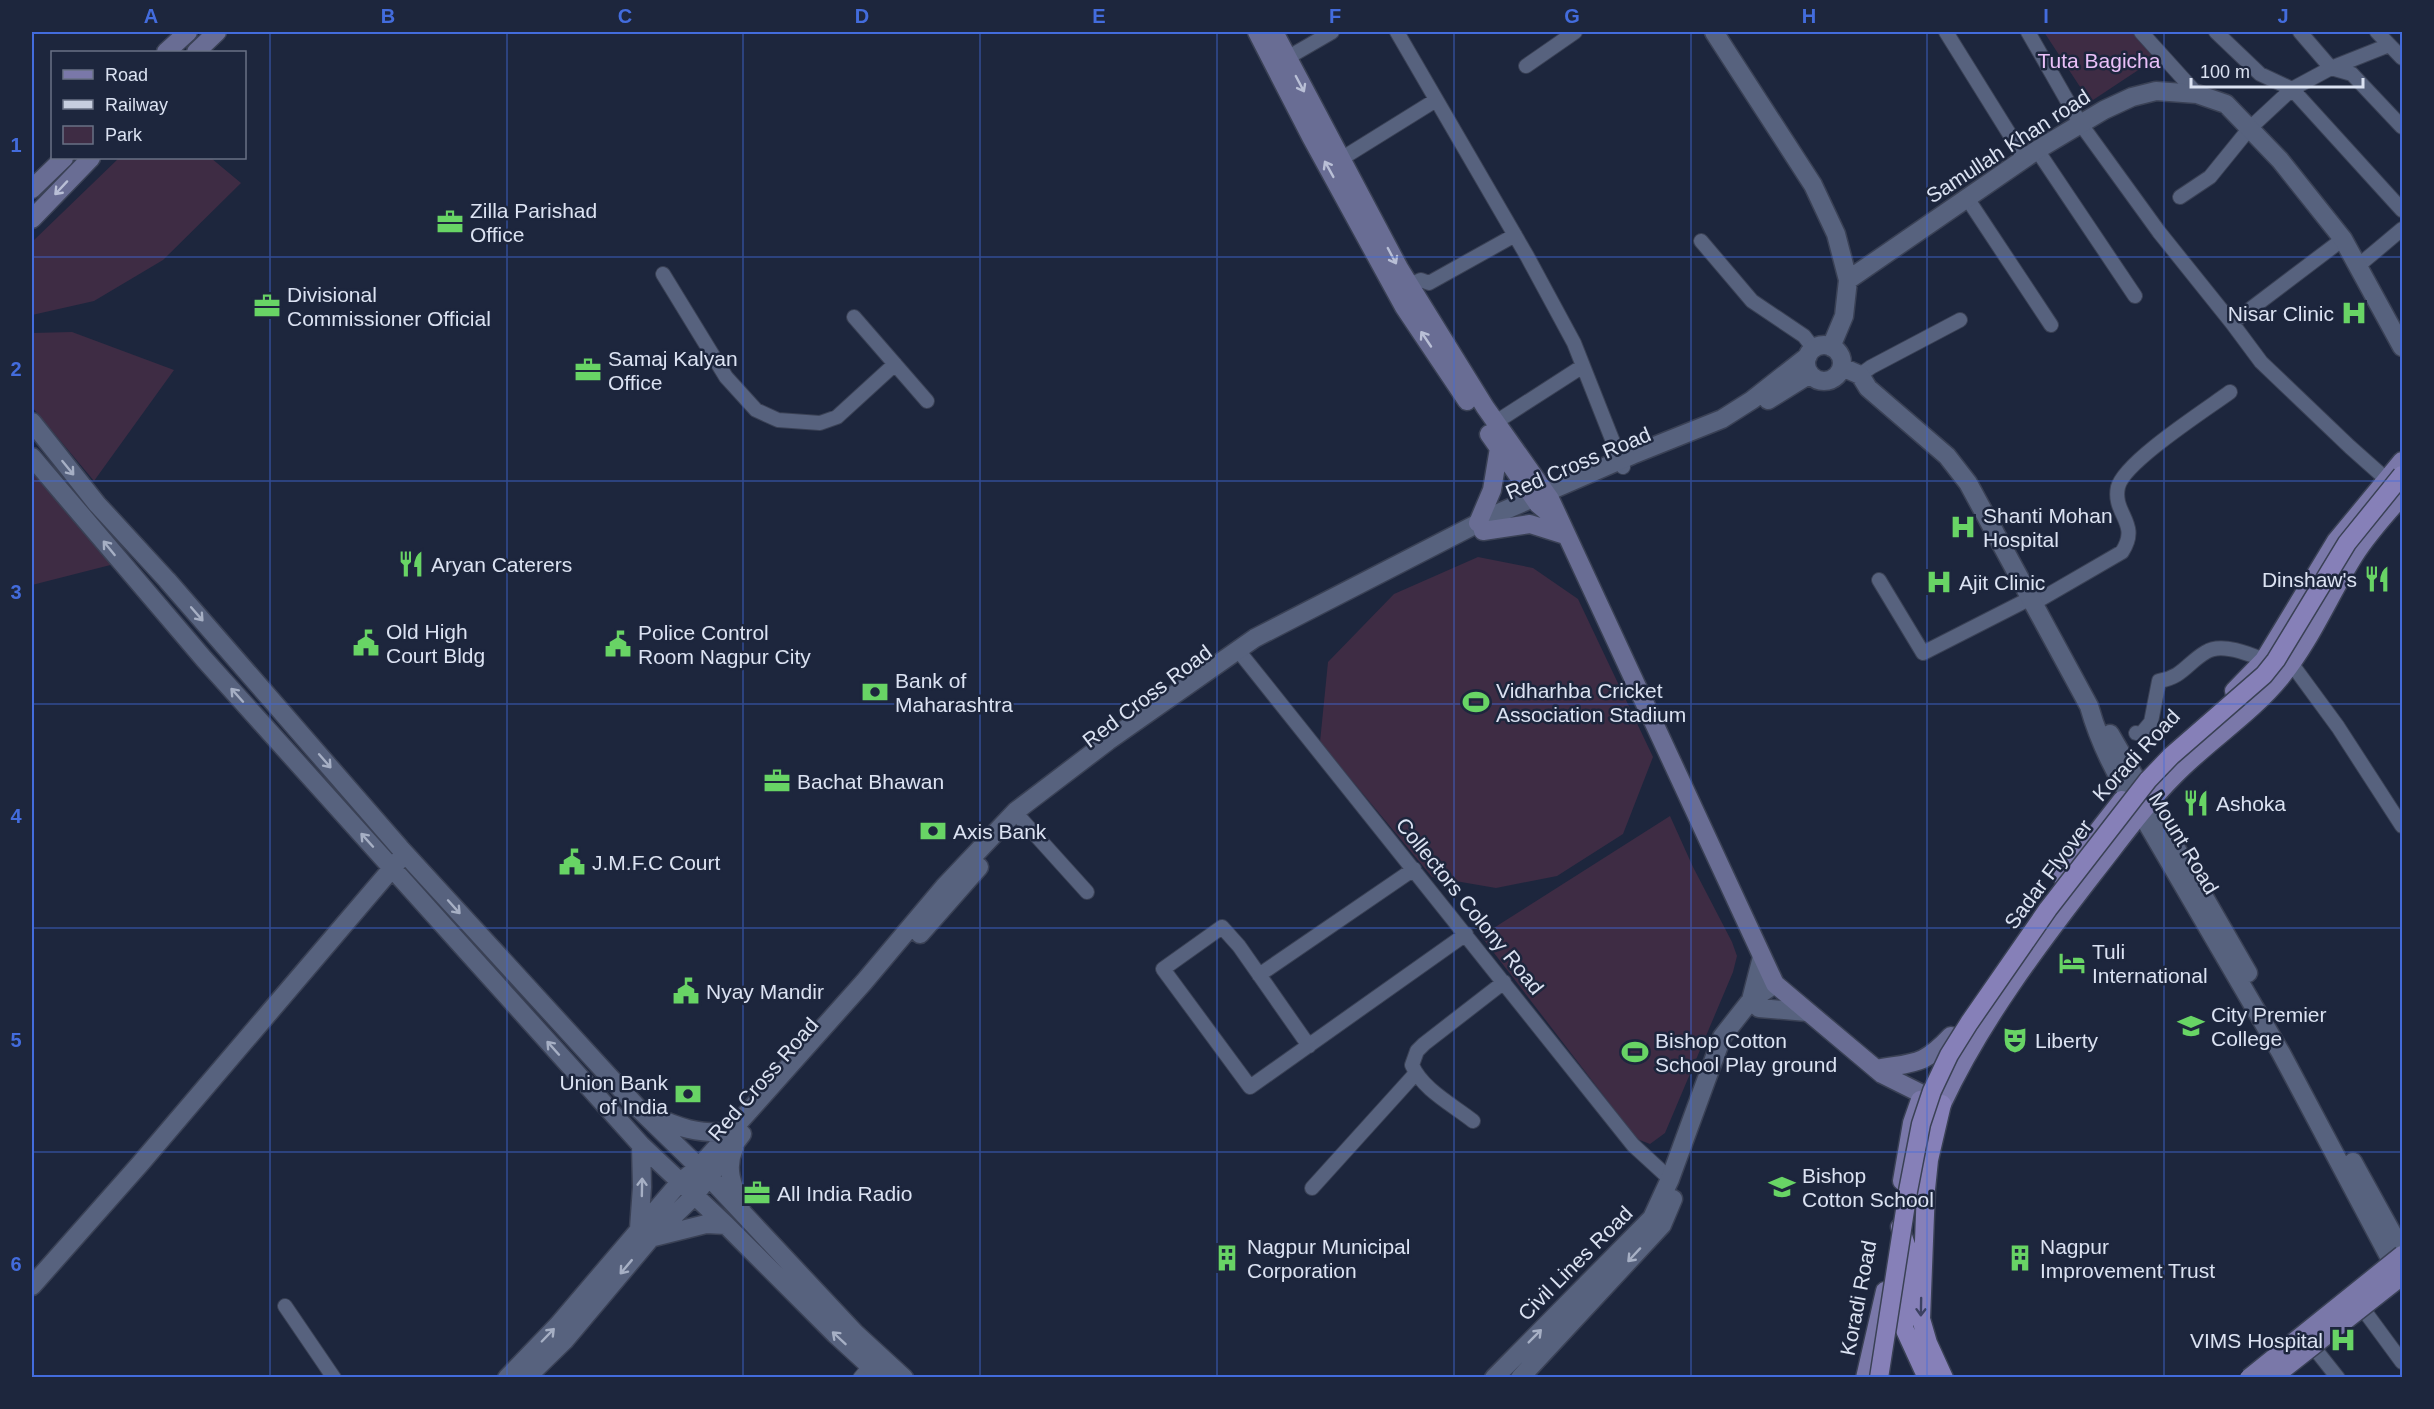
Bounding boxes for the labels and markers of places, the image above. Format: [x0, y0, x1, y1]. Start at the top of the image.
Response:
place label: Zilla Parishad Office [470, 199, 597, 246]
office icon: Zilla Parishad Office [435, 207, 465, 237]
place label: Divisional Commissioner Official [287, 283, 491, 330]
office icon: Divisional Commissioner Official [252, 291, 282, 321]
hospital icon: Nisar Clinic [2339, 298, 2369, 328]
place label: Nisar Clinic [2228, 302, 2334, 325]
place label: Samaj Kalyan Office [608, 347, 738, 394]
office icon: Samaj Kalyan Office [573, 355, 603, 385]
place label: Shanti Mohan Hospital [1983, 504, 2113, 551]
hospital icon: Shanti Mohan Hospital [1948, 512, 1978, 542]
restaurant icon: Aryan Caterers [396, 549, 426, 579]
place label: Aryan Caterers [431, 553, 572, 576]
restaurant icon: Dinshaw's [2362, 564, 2392, 594]
hospital icon: Ajit Clinic [1924, 567, 1954, 597]
place label: Dinshaw's [2262, 568, 2357, 591]
place label: Ajit Clinic [1959, 571, 2045, 594]
place label: Old High Court Bldg [386, 620, 485, 667]
place label: Police Control Room Nagpur City [638, 621, 811, 668]
public building icon: Old High Court Bldg [351, 628, 381, 658]
public building icon: Police Control Room Nagpur City [603, 629, 633, 659]
place label: Bank of Maharashtra [895, 669, 1013, 716]
bank icon: Bank of Maharashtra [860, 677, 890, 707]
place label: Vidharhba Cricket Association Stadium [1496, 679, 1686, 726]
sports icon: Vidharhba Cricket Association Stadium [1461, 687, 1491, 717]
office icon: Bachat Bhawan [762, 766, 792, 796]
place label: Bachat Bhawan [797, 770, 944, 793]
restaurant icon: Ashoka [2181, 788, 2211, 818]
place label: Ashoka [2216, 792, 2286, 815]
bank icon: Axis Bank [918, 816, 948, 846]
place label: Axis Bank [953, 820, 1047, 843]
public building icon: J.M.F.C Court [557, 847, 587, 877]
place label: J.M.F.C Court [592, 851, 721, 874]
place label: Tuli International [2092, 940, 2208, 987]
hotel icon: Tuli International [2057, 948, 2087, 978]
public building icon: Nyay Mandir [671, 976, 701, 1006]
place label: Nyay Mandir [706, 980, 824, 1003]
place label: City Premier College [2211, 1003, 2327, 1050]
school or university icon: City Premier College [2176, 1011, 2206, 1041]
theatre icon: Liberty [2000, 1025, 2030, 1055]
place label: Bishop Cotton School Play ground [1655, 1029, 1837, 1076]
place label: Liberty [2035, 1029, 2099, 1052]
sports icon: Bishop Cotton School Play ground [1620, 1037, 1650, 1067]
place label: Union Bank of India [559, 1071, 668, 1118]
bank icon: Union Bank of India [673, 1079, 703, 1109]
place label: Bishop Cotton School [1802, 1164, 1934, 1211]
school or university icon: Bishop Cotton School [1767, 1172, 1797, 1202]
office icon: All India Radio [742, 1178, 772, 1208]
place label: All India Radio [777, 1182, 912, 1205]
place label: Nagpur Municipal Corporation [1247, 1235, 1410, 1282]
place label: Nagpur Improvement Trust [2040, 1235, 2215, 1282]
building icon: Nagpur Municipal Corporation [1212, 1243, 1242, 1273]
building icon: Nagpur Improvement Trust [2005, 1243, 2035, 1273]
hospital icon: VIMS Hospital [2328, 1325, 2358, 1355]
place label: VIMS Hospital [2190, 1329, 2323, 1352]

